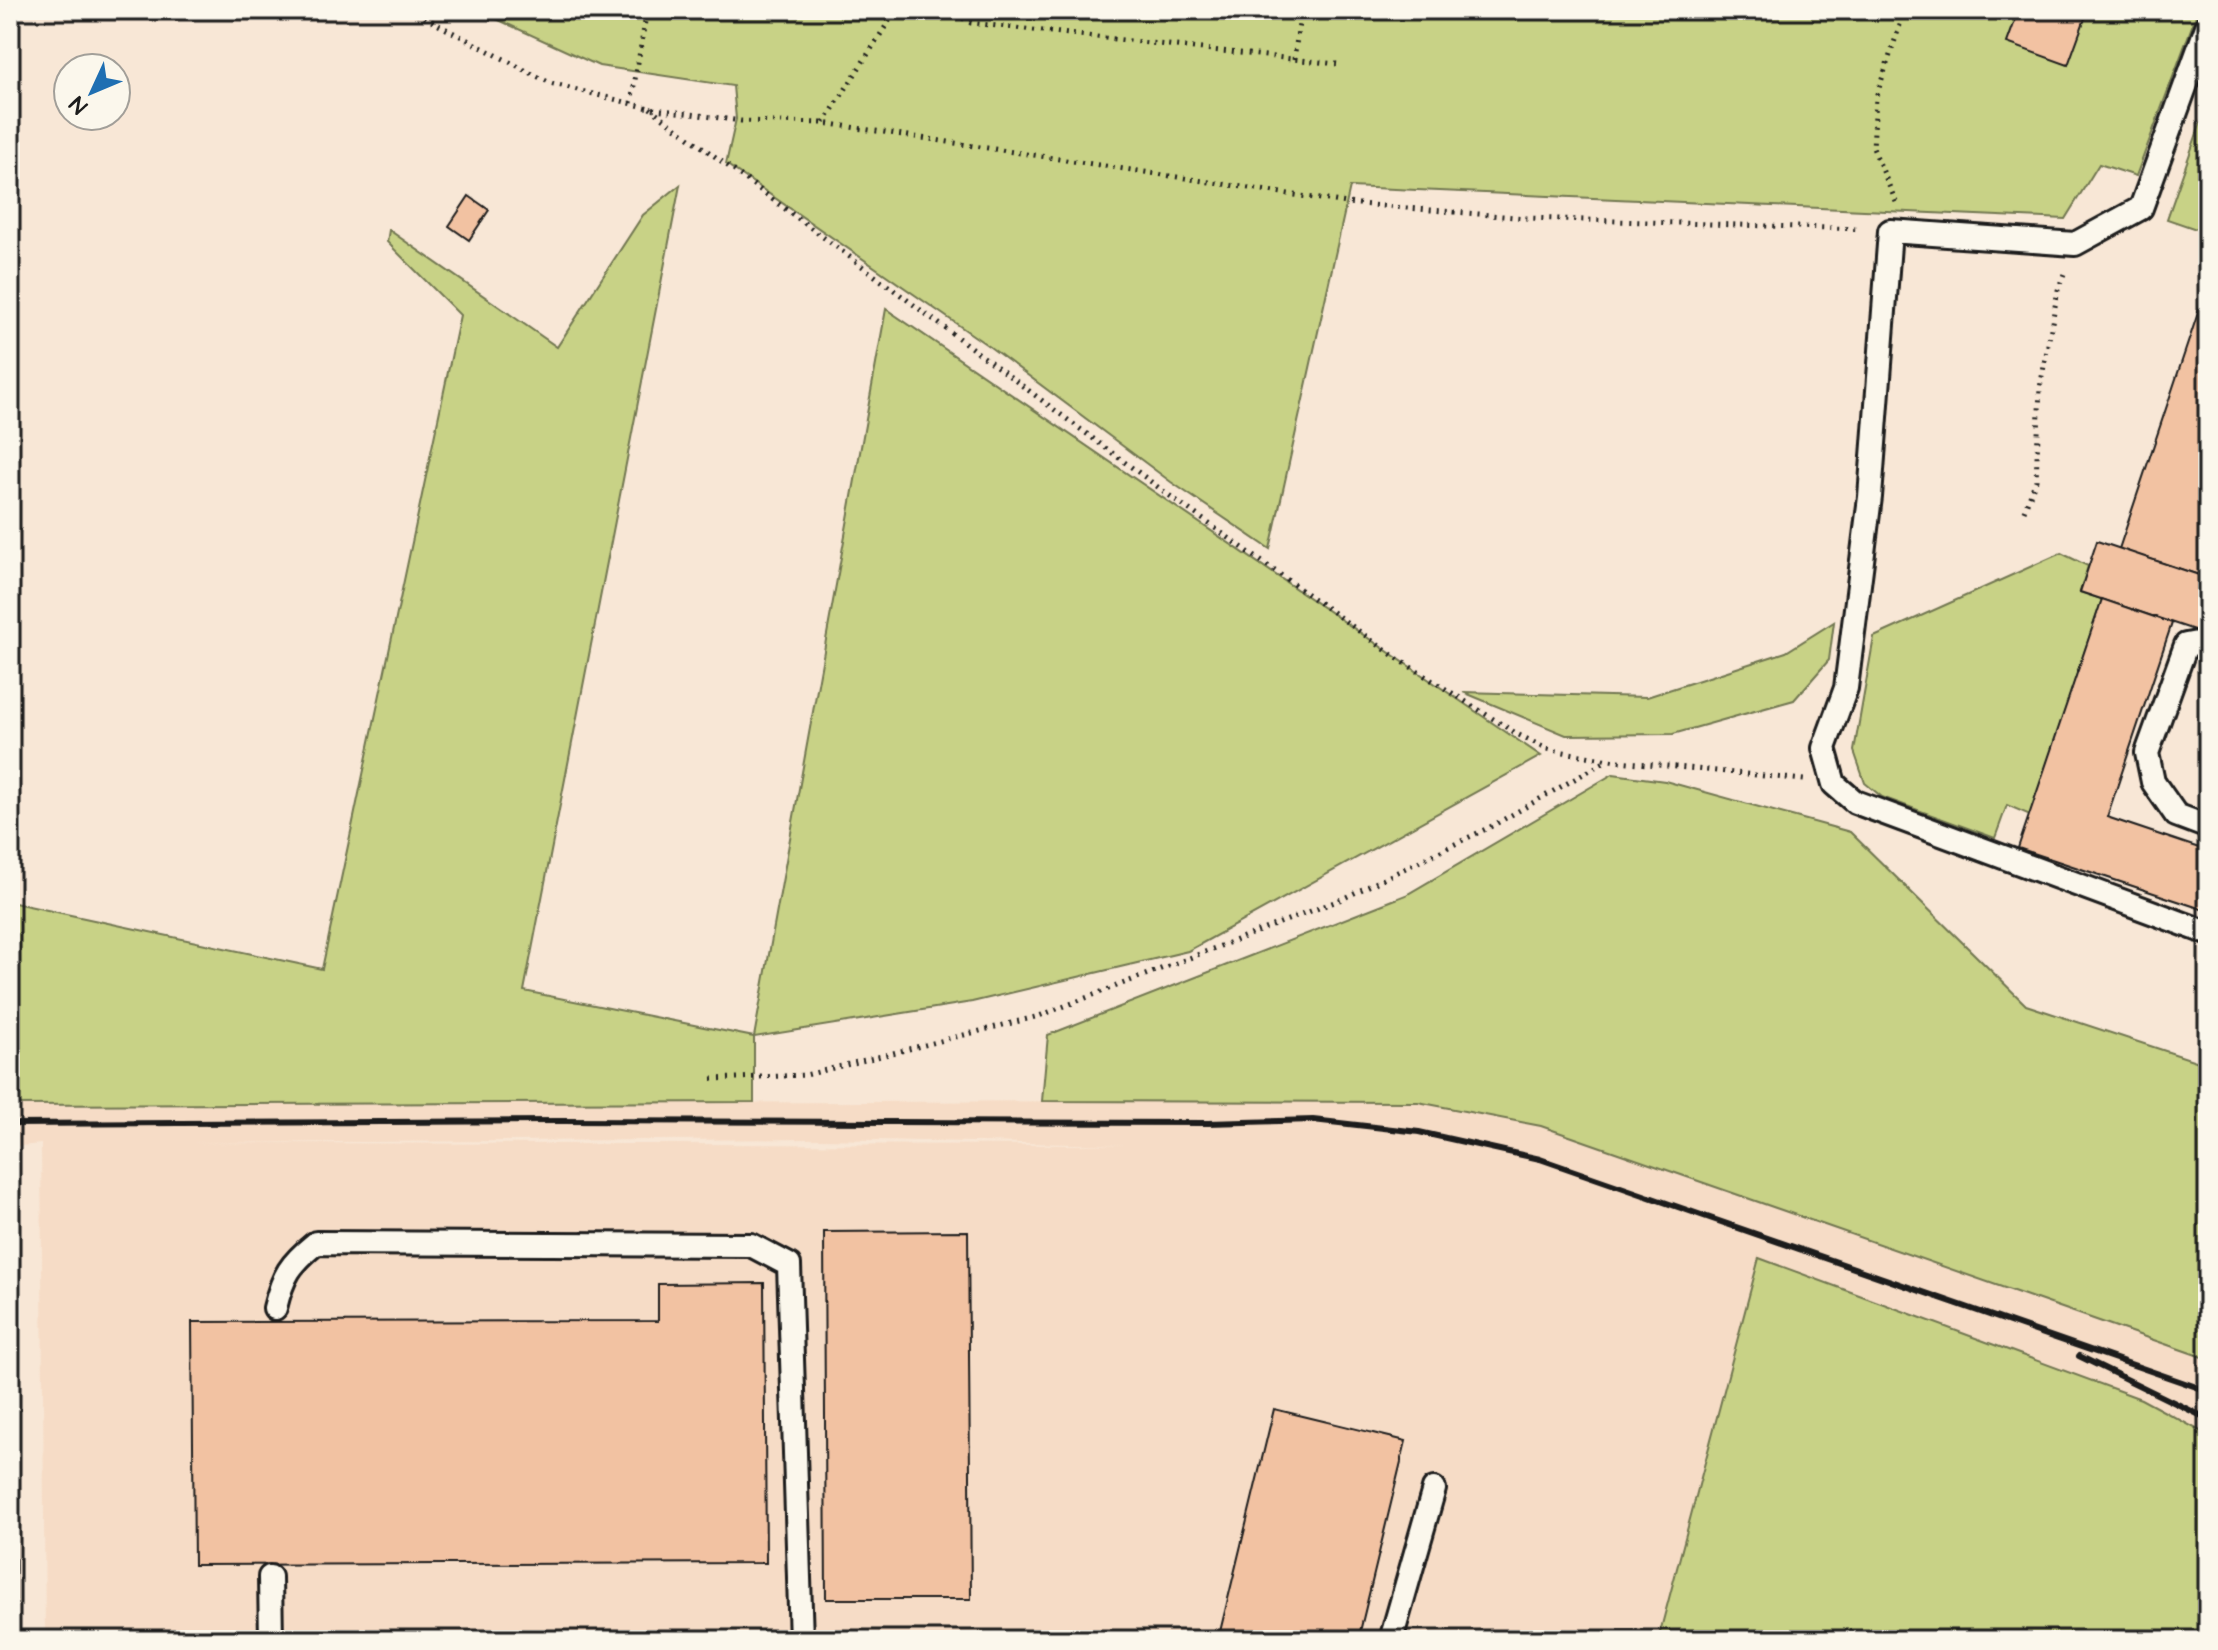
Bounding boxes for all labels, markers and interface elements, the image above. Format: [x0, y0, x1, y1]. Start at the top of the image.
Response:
north arrow [52, 52, 132, 132]
text: N [63, 89, 95, 121]

